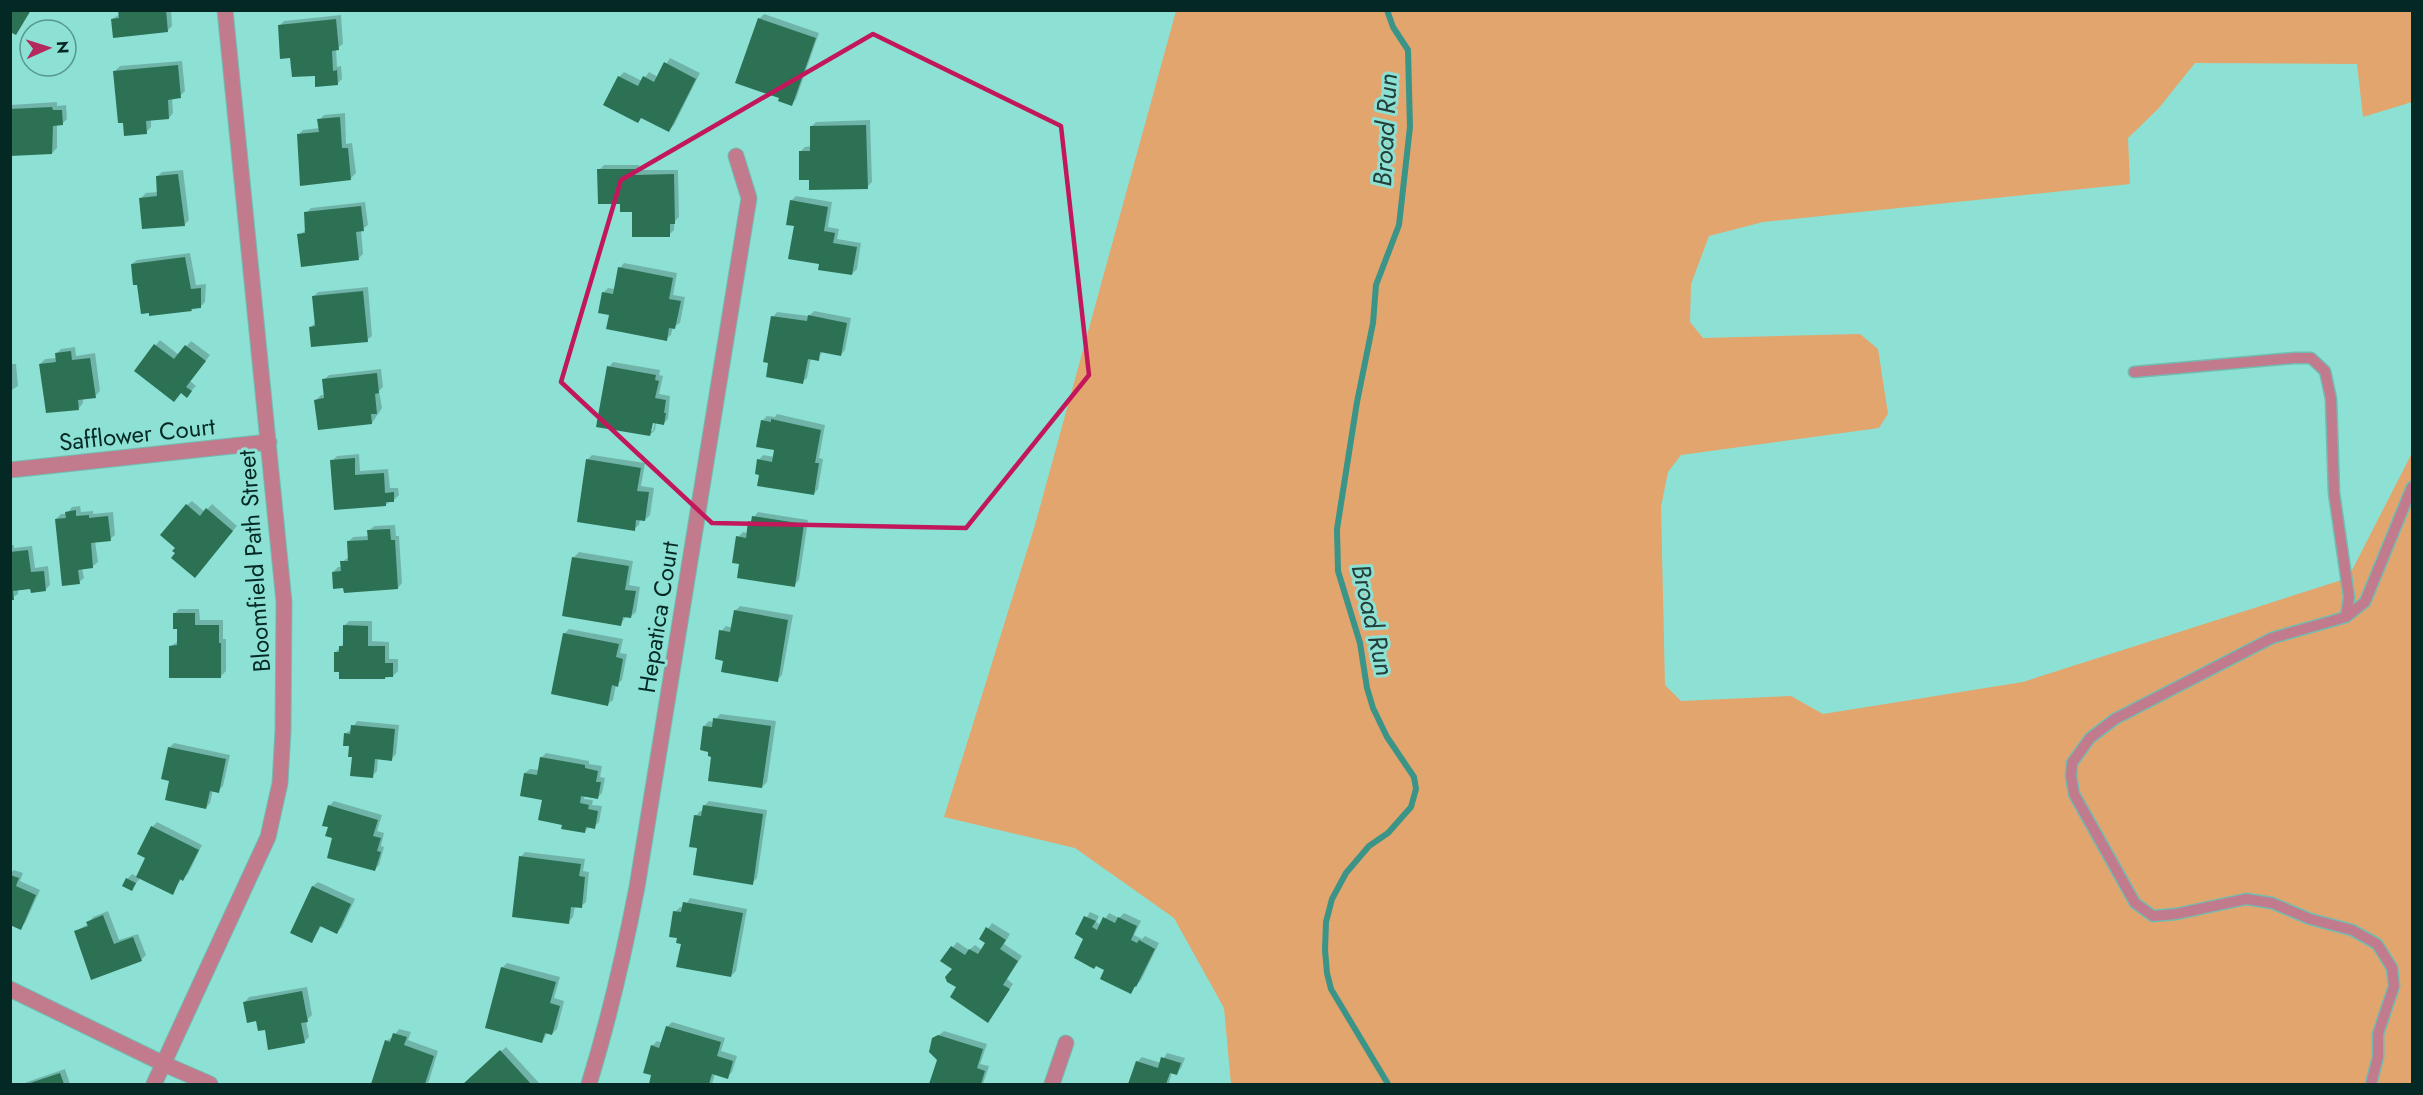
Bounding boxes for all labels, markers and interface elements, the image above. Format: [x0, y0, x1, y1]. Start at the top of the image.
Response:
north arrow [18, 18, 78, 78]
text: N [51, 40, 74, 54]
water label: Broad Run [1363, 72, 1407, 188]
street label: Safflower Court [57, 408, 217, 460]
street label: Bloomfield Path Street [229, 449, 279, 673]
street label: Hepatica Court [629, 538, 687, 695]
water label: Broad Run [1342, 561, 1404, 679]

